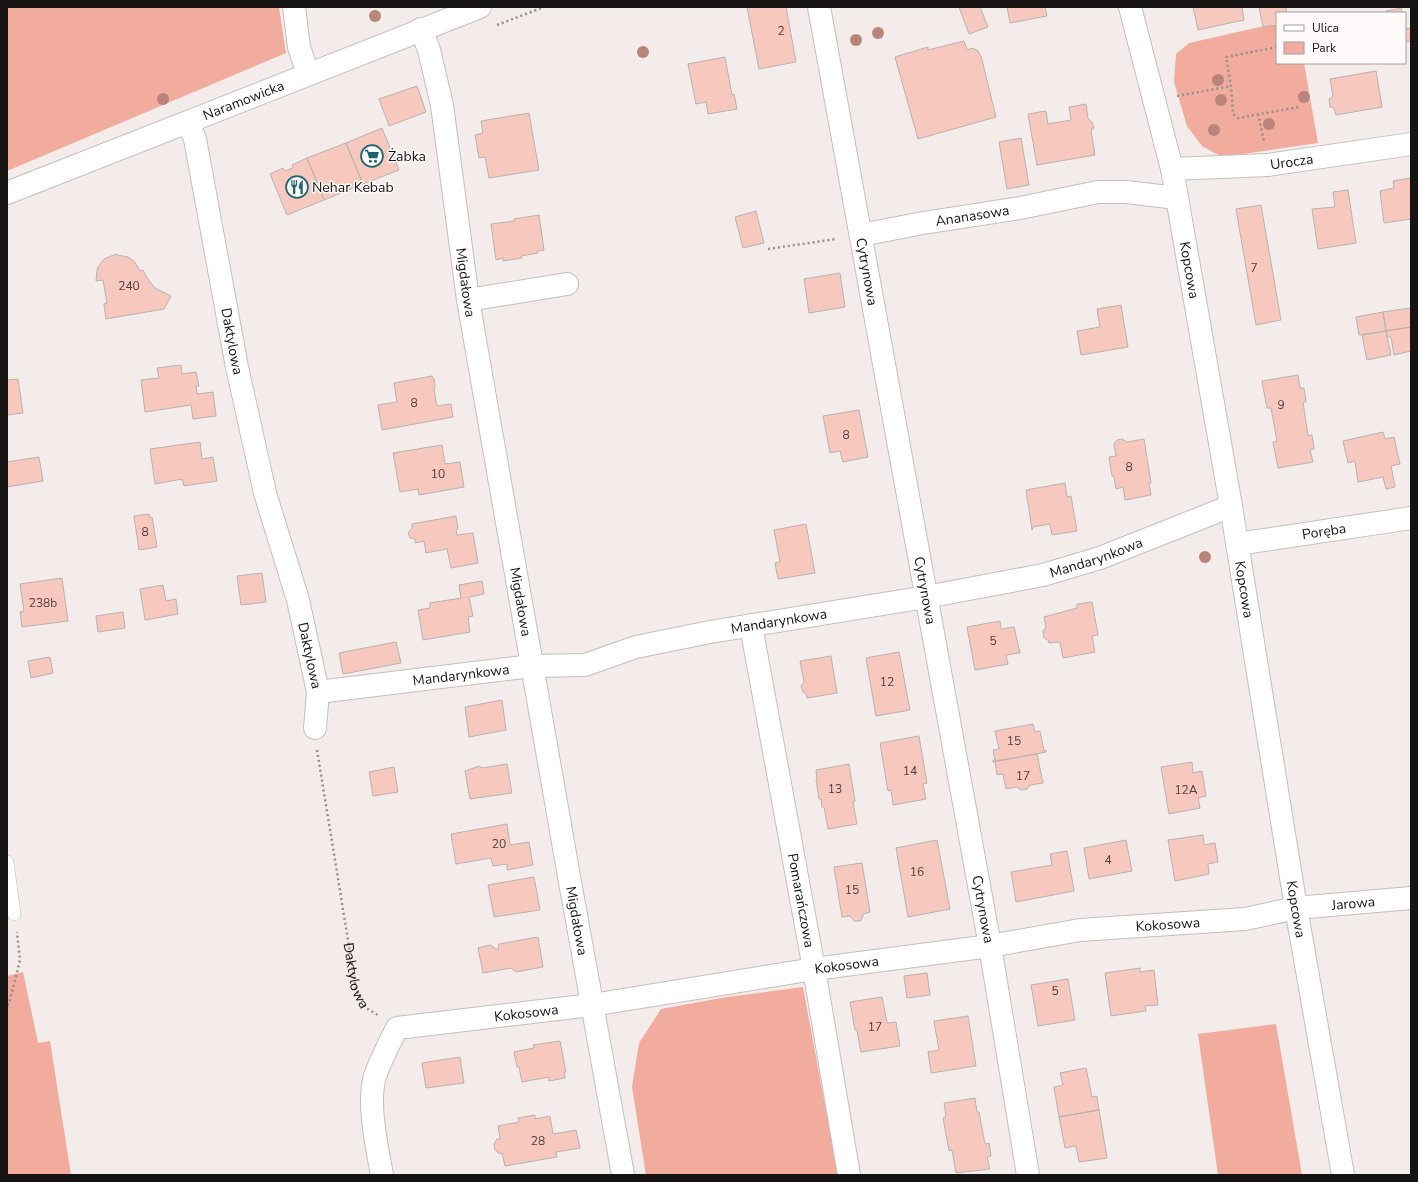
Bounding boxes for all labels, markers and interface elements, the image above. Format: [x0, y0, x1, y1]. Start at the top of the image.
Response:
legend [1276, 12, 1406, 64]
text: Ulica [1312, 20, 1339, 36]
house number: 2 [777, 23, 785, 39]
text: Park [1312, 40, 1337, 56]
street label: Naramowicka [200, 76, 287, 125]
supermarket icon: Żabka [359, 143, 385, 169]
place label: Żabka [388, 147, 426, 166]
street label: Urocza [1269, 149, 1314, 174]
restaurant icon: Nehar Kebab [284, 174, 310, 200]
place label: Nehar Kebab [312, 178, 394, 197]
street label: Ananasowa [934, 200, 1011, 230]
street label: Cytrynowa [852, 236, 883, 307]
street label: Kopcowa [1175, 240, 1204, 300]
street label: Migdałowa [452, 247, 480, 319]
house number: 7 [1250, 260, 1258, 276]
house number: 240 [118, 278, 140, 294]
street label: Daktylowa [217, 306, 248, 376]
house number: 8 [410, 395, 418, 411]
house number: 9 [1277, 397, 1285, 413]
house number: 8 [842, 427, 850, 443]
house number: 8 [1125, 459, 1133, 475]
house number: 10 [431, 466, 445, 482]
street label: Poręba [1301, 518, 1347, 544]
house number: 8 [141, 524, 149, 540]
street label: Mandarynkowa [1047, 533, 1145, 582]
street label: Cytrynowa [910, 555, 941, 626]
street label: Kopcowa [1231, 559, 1258, 619]
street label: Migdałowa [505, 566, 536, 638]
house number: 238b [29, 595, 57, 611]
street label: Mandarynkowa [729, 604, 828, 638]
street label: Daktylowa [294, 620, 327, 691]
house number: 5 [989, 633, 997, 649]
street label: Mandarynkowa [412, 659, 510, 690]
house number: 12 [880, 674, 894, 690]
house number: 15 [1007, 733, 1021, 749]
house number: 14 [903, 763, 917, 779]
house number: 17 [1016, 768, 1030, 784]
house number: 13 [828, 781, 842, 797]
house number: 12A [1174, 782, 1198, 798]
house number: 20 [492, 836, 506, 852]
street label: Pomarańczowa [783, 852, 819, 949]
house number: 4 [1104, 852, 1112, 868]
house number: 16 [910, 864, 924, 880]
street label: Cytrynowa [968, 874, 999, 945]
street label: Kopcowa [1282, 879, 1311, 939]
house number: 15 [845, 882, 859, 898]
street label: Migdałowa [561, 885, 593, 957]
street label: Jarowa [1330, 892, 1376, 914]
street label: Kokosowa [1135, 913, 1201, 936]
street label: Daktylowa [339, 941, 374, 1012]
street label: Kokosowa [813, 951, 880, 978]
house number: 5 [1051, 983, 1059, 999]
street label: Kokosowa [493, 1000, 559, 1026]
house number: 17 [868, 1019, 882, 1035]
house number: 28 [531, 1133, 545, 1149]

